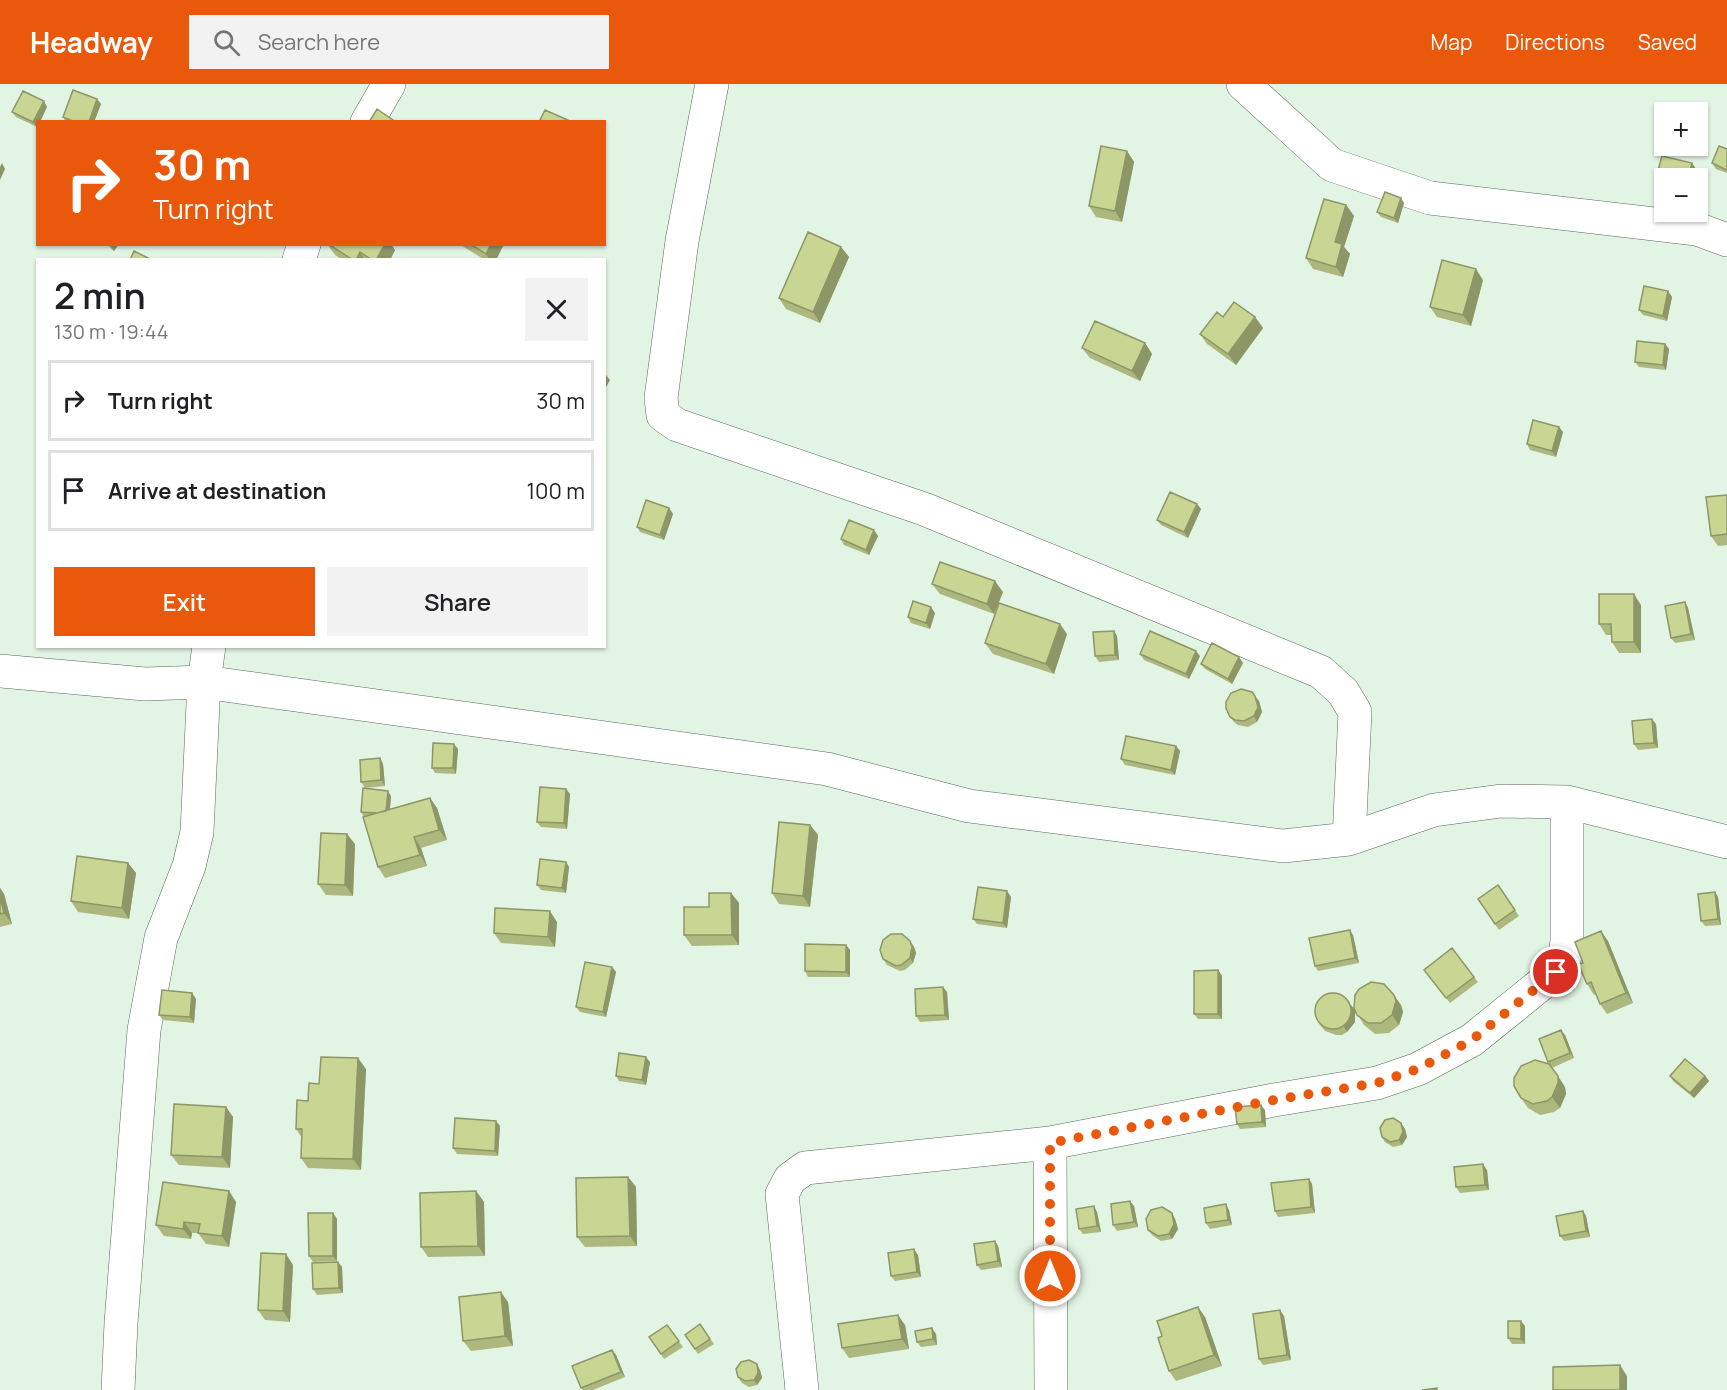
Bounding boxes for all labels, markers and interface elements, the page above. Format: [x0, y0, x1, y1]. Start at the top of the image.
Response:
search box [189, 15, 609, 69]
text: Headway [30, 23, 153, 61]
icon: search [210, 26, 243, 59]
text: Search here [258, 27, 380, 57]
text: Map [1431, 28, 1472, 56]
text: Directions [1505, 28, 1605, 56]
text: Saved [1638, 28, 1697, 56]
map controls [1654, 102, 1708, 222]
button: + [1654, 102, 1708, 156]
text: 30 m [153, 135, 251, 193]
icon: right [54, 144, 132, 222]
button: − [1654, 168, 1708, 222]
text: Turn right [153, 190, 274, 227]
text: 2 min [54, 271, 146, 320]
button: close [525, 278, 588, 341]
text: 130 m · 19:44 [54, 318, 169, 345]
icon: right [57, 384, 90, 417]
text: Turn right [108, 386, 213, 416]
text: 30 m [536, 386, 585, 416]
icon: arrive [57, 474, 90, 507]
text: Arrive at destination [108, 476, 326, 506]
text: 100 m [527, 476, 585, 506]
button: Exit [54, 567, 315, 636]
button: Share [327, 567, 588, 636]
pin [1530, 946, 1581, 997]
icon: arrive [1539, 955, 1572, 988]
position arrow [1018, 1244, 1082, 1308]

